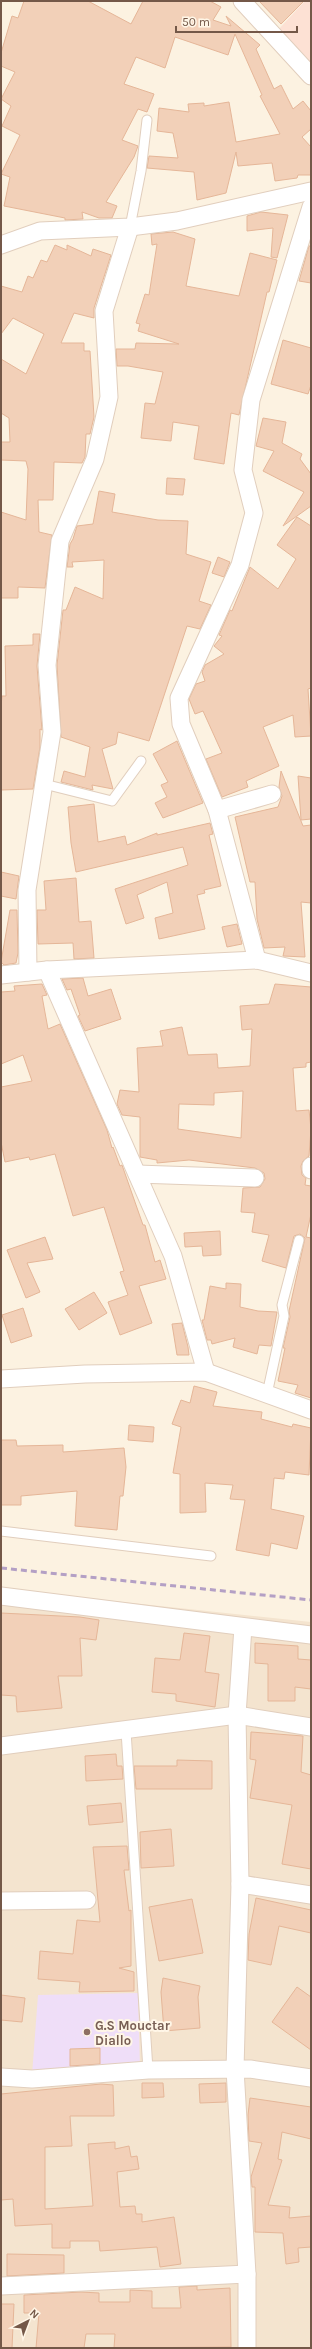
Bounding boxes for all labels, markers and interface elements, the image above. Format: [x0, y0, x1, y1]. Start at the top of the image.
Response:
scale bar [176, 8, 297, 34]
text: 50 m [182, 15, 210, 29]
place label: G.S Mouctar Diallo [95, 2018, 171, 2048]
marker: G.S Mouctar Diallo [82, 2027, 92, 2037]
north arrow [8, 2301, 48, 2341]
text: N [27, 2306, 42, 2321]

